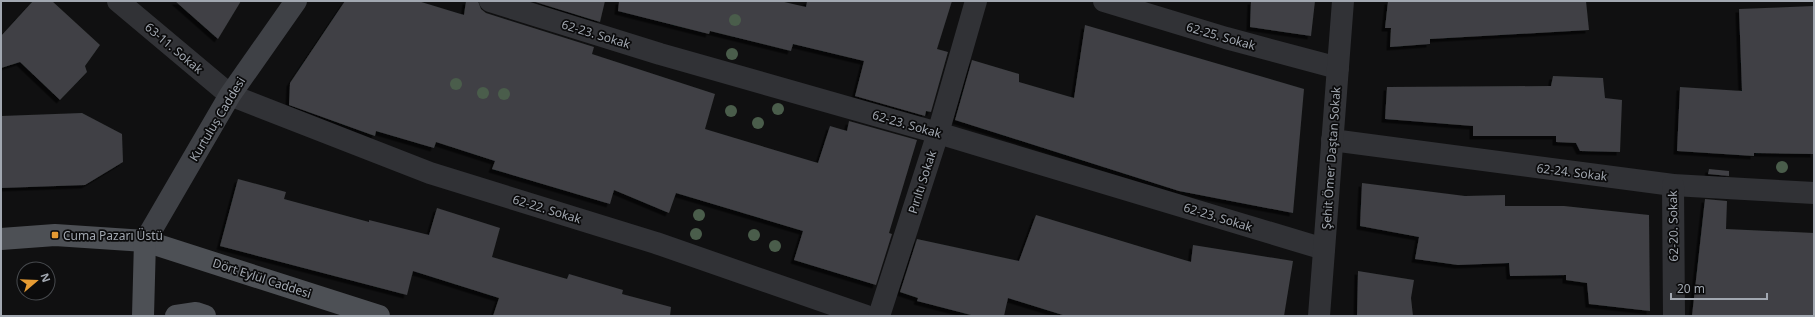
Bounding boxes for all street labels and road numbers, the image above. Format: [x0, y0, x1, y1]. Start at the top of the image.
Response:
street label: 62-23. Sokak [560, 15, 633, 53]
street label: 62-25. Sokak [1185, 18, 1258, 54]
street label: 63-11. Sokak [141, 19, 207, 78]
street label: Kurtuluş Caddesi [185, 74, 249, 164]
street label: Şehit Ömer Daştan Sokak [1318, 85, 1345, 230]
street label: 62-23. Sokak [871, 106, 944, 142]
street label: Pırıltı Sokak [904, 148, 940, 216]
street label: 62-24. Sokak [1536, 159, 1609, 185]
street label: 62-22. Sokak [511, 190, 584, 228]
street label: 62-20. Sokak [1664, 190, 1682, 262]
street label: 62-23. Sokak [1182, 198, 1255, 236]
street label: Dört Eylül Caddesi [211, 254, 313, 302]

